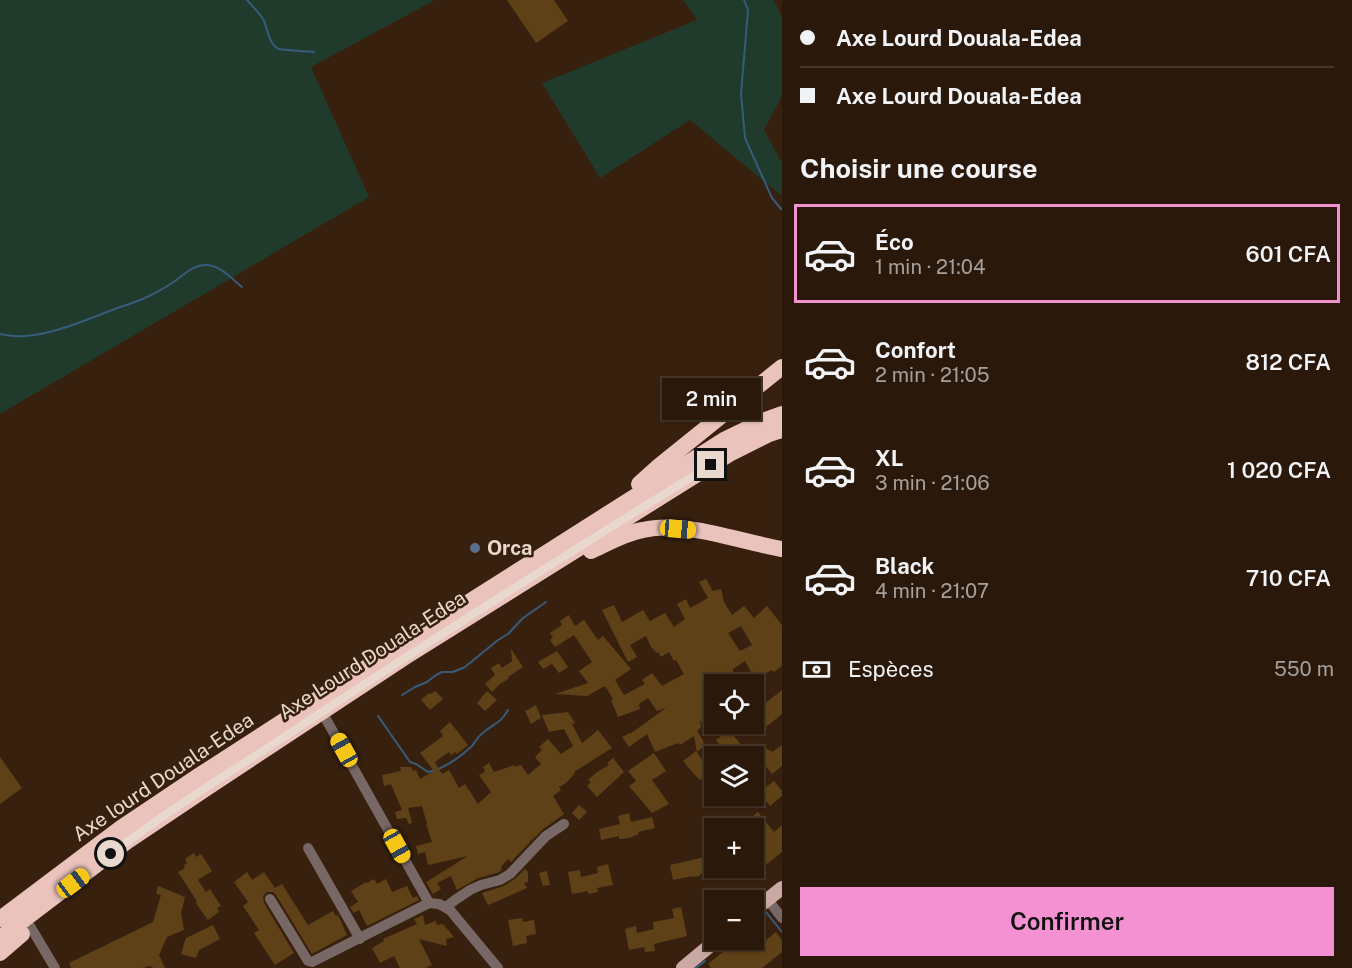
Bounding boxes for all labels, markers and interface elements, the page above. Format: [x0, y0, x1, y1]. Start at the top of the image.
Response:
text: Axe Lourd Douala-Edea [836, 25, 1082, 51]
text: Axe Lourd Douala-Edea [836, 83, 1082, 109]
text: Choisir une course [800, 152, 1038, 184]
icon: car [803, 227, 857, 281]
text: Éco [875, 229, 914, 255]
text: 601 CFA [1246, 241, 1331, 267]
text: 1 min · 21:04 [875, 255, 985, 279]
icon: car [803, 335, 857, 389]
text: Confort [875, 337, 956, 363]
text: 812 CFA [1245, 349, 1331, 375]
text: 2 min · 21:05 [875, 363, 990, 387]
callout: 2 min [662, 378, 760, 420]
text: 2 min [686, 387, 737, 411]
icon: car [803, 443, 857, 497]
text: XL [875, 445, 903, 471]
route end [697, 451, 724, 478]
text: 1 020 CFA [1227, 457, 1331, 483]
text: 3 min · 21:06 [875, 471, 990, 495]
car [659, 518, 697, 540]
place label: Orca [487, 536, 532, 560]
marker: Orca [468, 541, 482, 555]
icon: car [803, 551, 857, 605]
text: Black [875, 553, 934, 579]
text: 710 CFA [1246, 565, 1331, 591]
text: 4 min · 21:07 [875, 579, 989, 603]
street label: Axe Lourd Douala-Edea [274, 585, 470, 725]
icon: cash [800, 653, 833, 686]
text: Espèces [848, 656, 934, 682]
text: 550 m [1274, 657, 1334, 681]
map controls [704, 674, 764, 950]
button: locate [704, 674, 764, 734]
street label: Axe lourd Douala-Edea [68, 708, 258, 846]
car [327, 730, 361, 770]
button: layers [704, 746, 764, 806]
button: + [704, 818, 764, 878]
car [380, 826, 414, 866]
route start [97, 840, 124, 867]
car [53, 865, 93, 901]
button: Confirmer [800, 887, 1334, 956]
button: − [704, 890, 764, 950]

